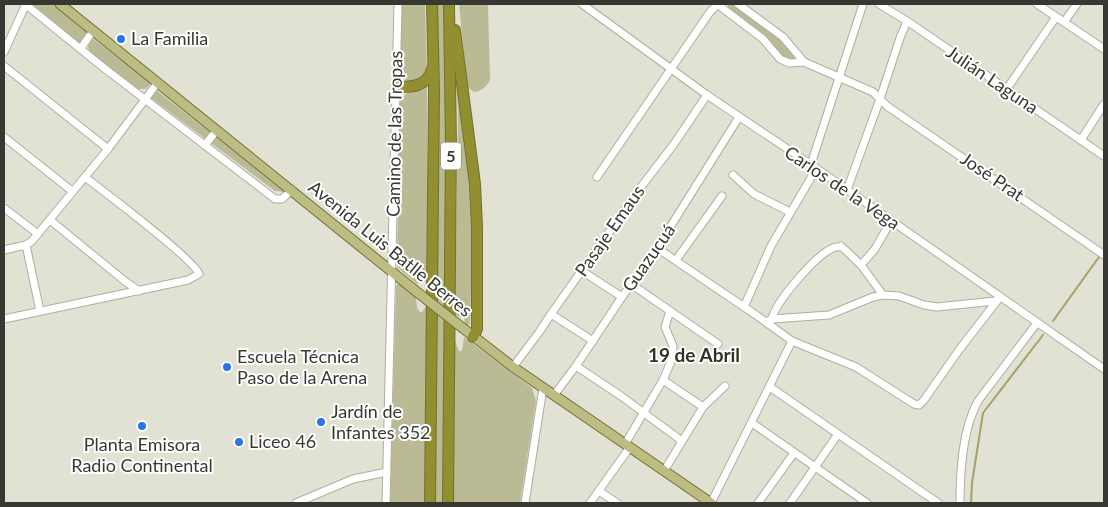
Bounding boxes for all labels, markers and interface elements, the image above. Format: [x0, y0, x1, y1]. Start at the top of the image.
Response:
place label: La Familia [131, 27, 208, 49]
marker: La Familia [115, 33, 127, 45]
street label: Julián Laguna [942, 40, 1043, 118]
street label: Camino de las Tropas [382, 51, 406, 217]
street label: Carlos de la Vega [781, 140, 904, 234]
road number: 5 [441, 142, 461, 170]
street label: José Prat [957, 147, 1029, 206]
street label: Avenida Luis Batlle Berres [304, 176, 477, 321]
street label: Pasaje Emaus [570, 180, 649, 280]
street label: Guazucuá [617, 219, 679, 296]
district label: 19 de Abril [648, 343, 740, 366]
place label: Escuela Técnica Paso de la Arena [237, 345, 367, 388]
marker: Escuela Técnica Paso de la Arena [221, 361, 233, 373]
place label: Jardín de Infantes 352 [331, 400, 431, 443]
marker: Jardín de Infantes 352 [315, 416, 327, 428]
marker: Planta Emisora Radio Continental [136, 420, 148, 432]
place label: Liceo 46 [249, 430, 316, 452]
place label: Planta Emisora Radio Continental [71, 433, 213, 476]
marker: Liceo 46 [233, 436, 245, 448]

